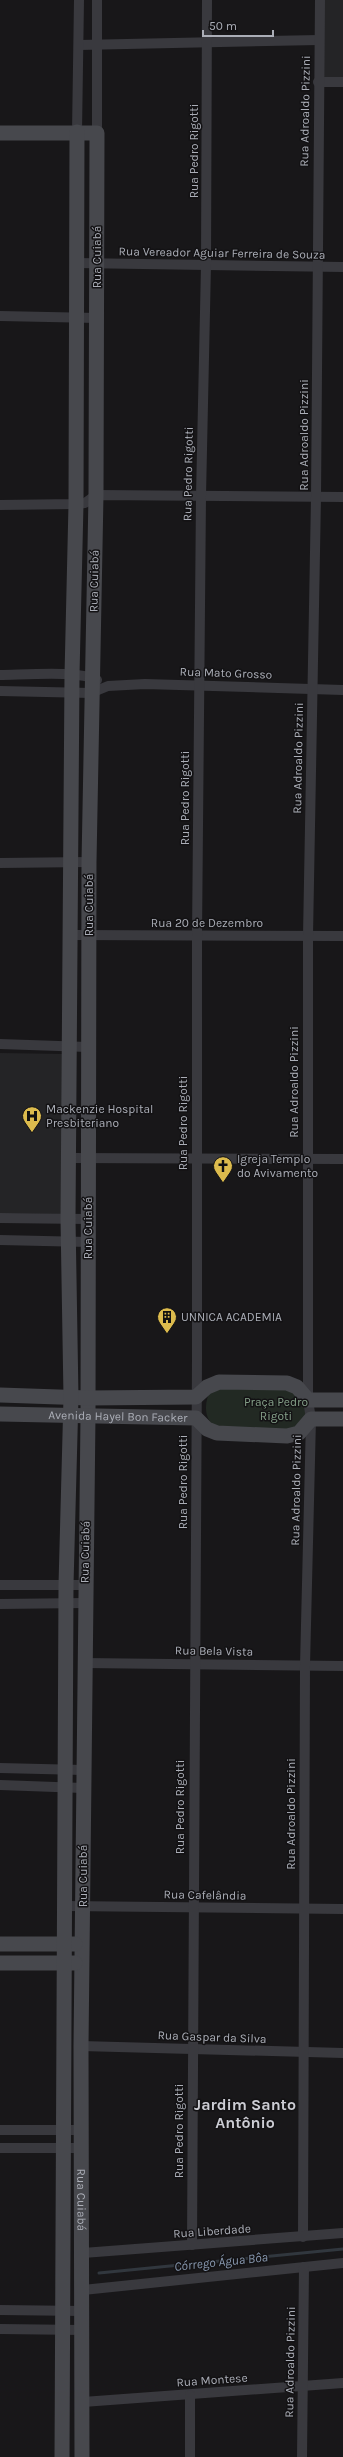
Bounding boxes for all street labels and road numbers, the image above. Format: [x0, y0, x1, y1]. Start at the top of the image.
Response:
street label: Rua Adroaldo Pizzini [297, 55, 313, 167]
street label: Rua Pedro Rigotti [187, 104, 201, 198]
street label: Rua Cuiabá [90, 226, 104, 288]
street label: Rua Vereador Aguiar Ferreira de Souza [119, 244, 325, 262]
street label: Rua Adroaldo Pizzini [297, 379, 311, 491]
street label: Rua Pedro Rigotti [180, 427, 196, 521]
street label: Rua Cuiabá [86, 550, 102, 612]
street label: Rua Mato Grosso [180, 664, 272, 682]
street label: Rua Adroaldo Pizzini [290, 702, 306, 814]
street label: Rua Pedro Rigotti [178, 751, 192, 845]
street label: Rua Cuiabá [82, 874, 96, 936]
street label: Rua 20 de Dezembro [151, 916, 263, 930]
street label: Rua Adroaldo Pizzini [287, 1026, 301, 1138]
street label: Rua Pedro Rigotti [176, 1076, 190, 1170]
street label: Rua Cuiabá [81, 1197, 95, 1259]
street label: Avenida Hayel Bon Facker [48, 1408, 188, 1425]
street label: Rua Adroaldo Pizzini [288, 1434, 304, 1546]
street label: Rua Pedro Rigotti [176, 1435, 190, 1529]
street label: Rua Cuiabá [77, 1521, 93, 1583]
street label: Rua Bela Vista [175, 1643, 253, 1659]
street label: Rua Adroaldo Pizzini [284, 1758, 298, 1870]
street label: Rua Pedro Rigotti [173, 1760, 187, 1854]
street label: Rua Cuiabá [76, 1845, 90, 1907]
street label: Rua Cafelândia [163, 1887, 247, 1903]
street label: Rua Gaspar da Silva [157, 2028, 267, 2046]
street label: Rua Pedro Rigotti [172, 2084, 186, 2178]
street label: Rua Cuiabá [74, 2169, 88, 2231]
street label: Rua Liberdade [173, 2221, 251, 2241]
street label: Rua Adroaldo Pizzini [282, 2306, 298, 2418]
street label: Rua Montese [176, 2371, 248, 2389]

